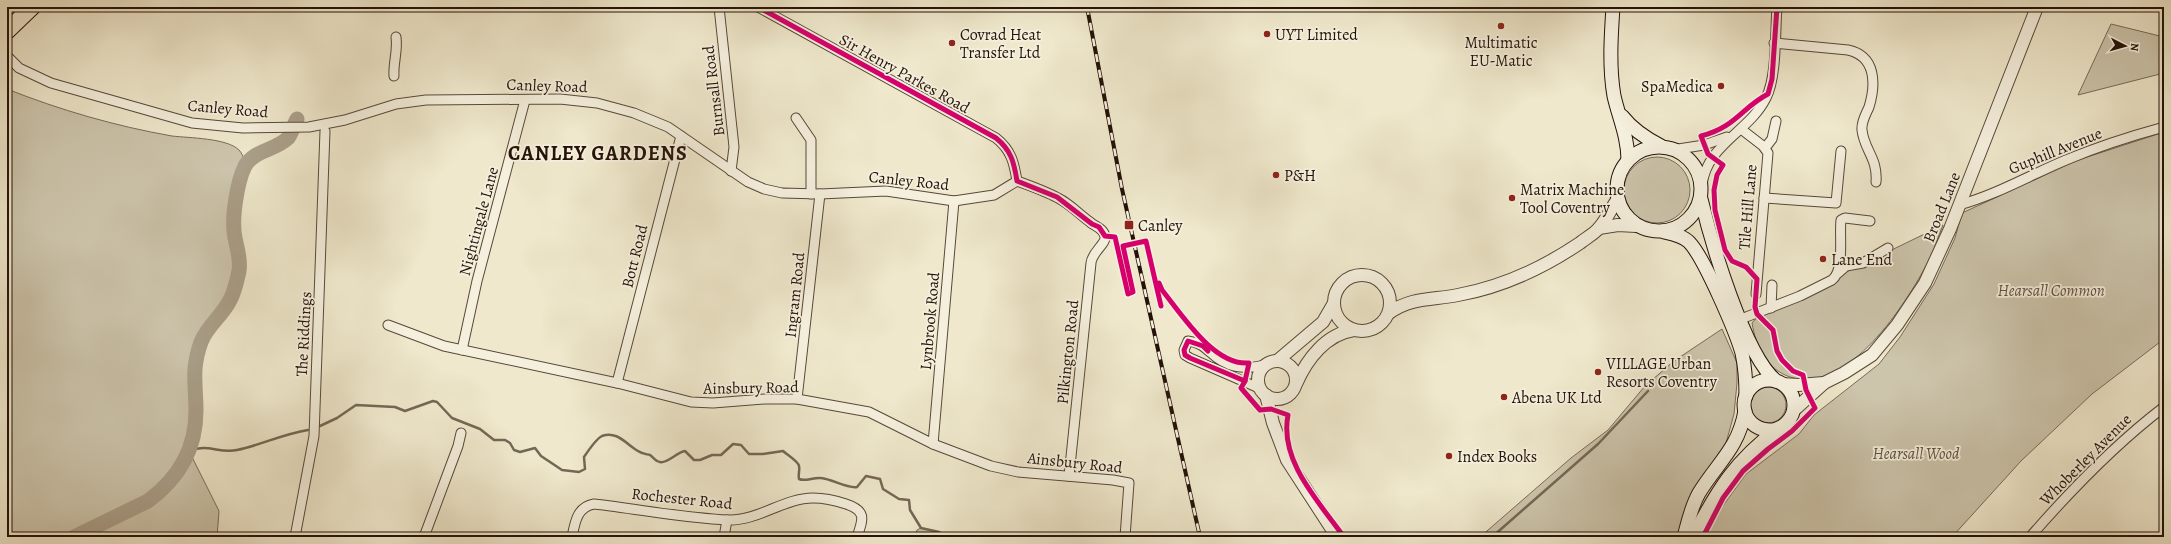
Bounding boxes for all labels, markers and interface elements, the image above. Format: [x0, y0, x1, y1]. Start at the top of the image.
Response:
marker: Multimatic EU-Matic [1496, 21, 1506, 31]
place label: Covrad Heat Transfer Ltd [960, 24, 1041, 64]
place label: UYT Limited [1275, 24, 1358, 46]
north arrow [2105, 26, 2145, 66]
street label: Sir Henry Parkes Road [835, 29, 974, 119]
marker: UYT Limited [1262, 29, 1272, 39]
place label: Multimatic EU-Matic [1465, 32, 1538, 72]
marker: Covrad Heat Transfer Ltd [947, 38, 957, 48]
text: N [2127, 42, 2142, 52]
street label: Burnsall Road [697, 44, 730, 138]
street label: Canley Road [506, 74, 588, 98]
place label: SpaMedica [1641, 76, 1714, 98]
marker: SpaMedica [1716, 81, 1726, 91]
street label: Canley Road [187, 95, 270, 124]
street label: Guphill Avenue [2005, 122, 2105, 180]
district label: CANLEY GARDENS [508, 140, 688, 167]
street label: Tile Hill Lane [1733, 163, 1763, 251]
street label: Nightingale Lane [454, 164, 504, 278]
place label: P&H [1284, 165, 1316, 187]
street label: Canley Road [867, 166, 951, 196]
street label: Broad Lane [1918, 169, 1966, 246]
marker: P&H [1271, 170, 1281, 180]
place label: Matrix Machine Tool Coventry [1520, 179, 1624, 219]
marker: Matrix Machine Tool Coventry [1507, 193, 1517, 203]
place label: Canley [1138, 215, 1183, 237]
marker: Canley [1123, 219, 1135, 231]
street label: Bott Road [617, 222, 654, 290]
place label: Lane End [1831, 249, 1892, 271]
street label: Ingram Road [780, 251, 810, 339]
marker: Lane End [1818, 254, 1828, 264]
street label: Lynbrook Road [915, 271, 945, 371]
park label: Hearsall Common [1997, 280, 2105, 302]
street label: The Riddings [291, 291, 317, 377]
street label: Pilkington Road [1052, 298, 1084, 405]
place label: VILLAGE Urban Resorts Coventry [1605, 353, 1718, 393]
marker: VILLAGE Urban Resorts Coventry [1593, 367, 1603, 377]
street label: Ainsbury Road [702, 376, 799, 400]
place label: Abena UK Ltd [1511, 387, 1602, 409]
marker: Abena UK Ltd [1499, 392, 1509, 402]
street label: Whoberley Avenue [2034, 409, 2137, 511]
park label: Hearsall Wood [1873, 443, 1960, 465]
place label: Index Books [1457, 446, 1537, 468]
street label: Ainsbury Road [1025, 447, 1124, 479]
marker: Index Books [1444, 451, 1454, 461]
street label: Rochester Road [630, 483, 734, 515]

